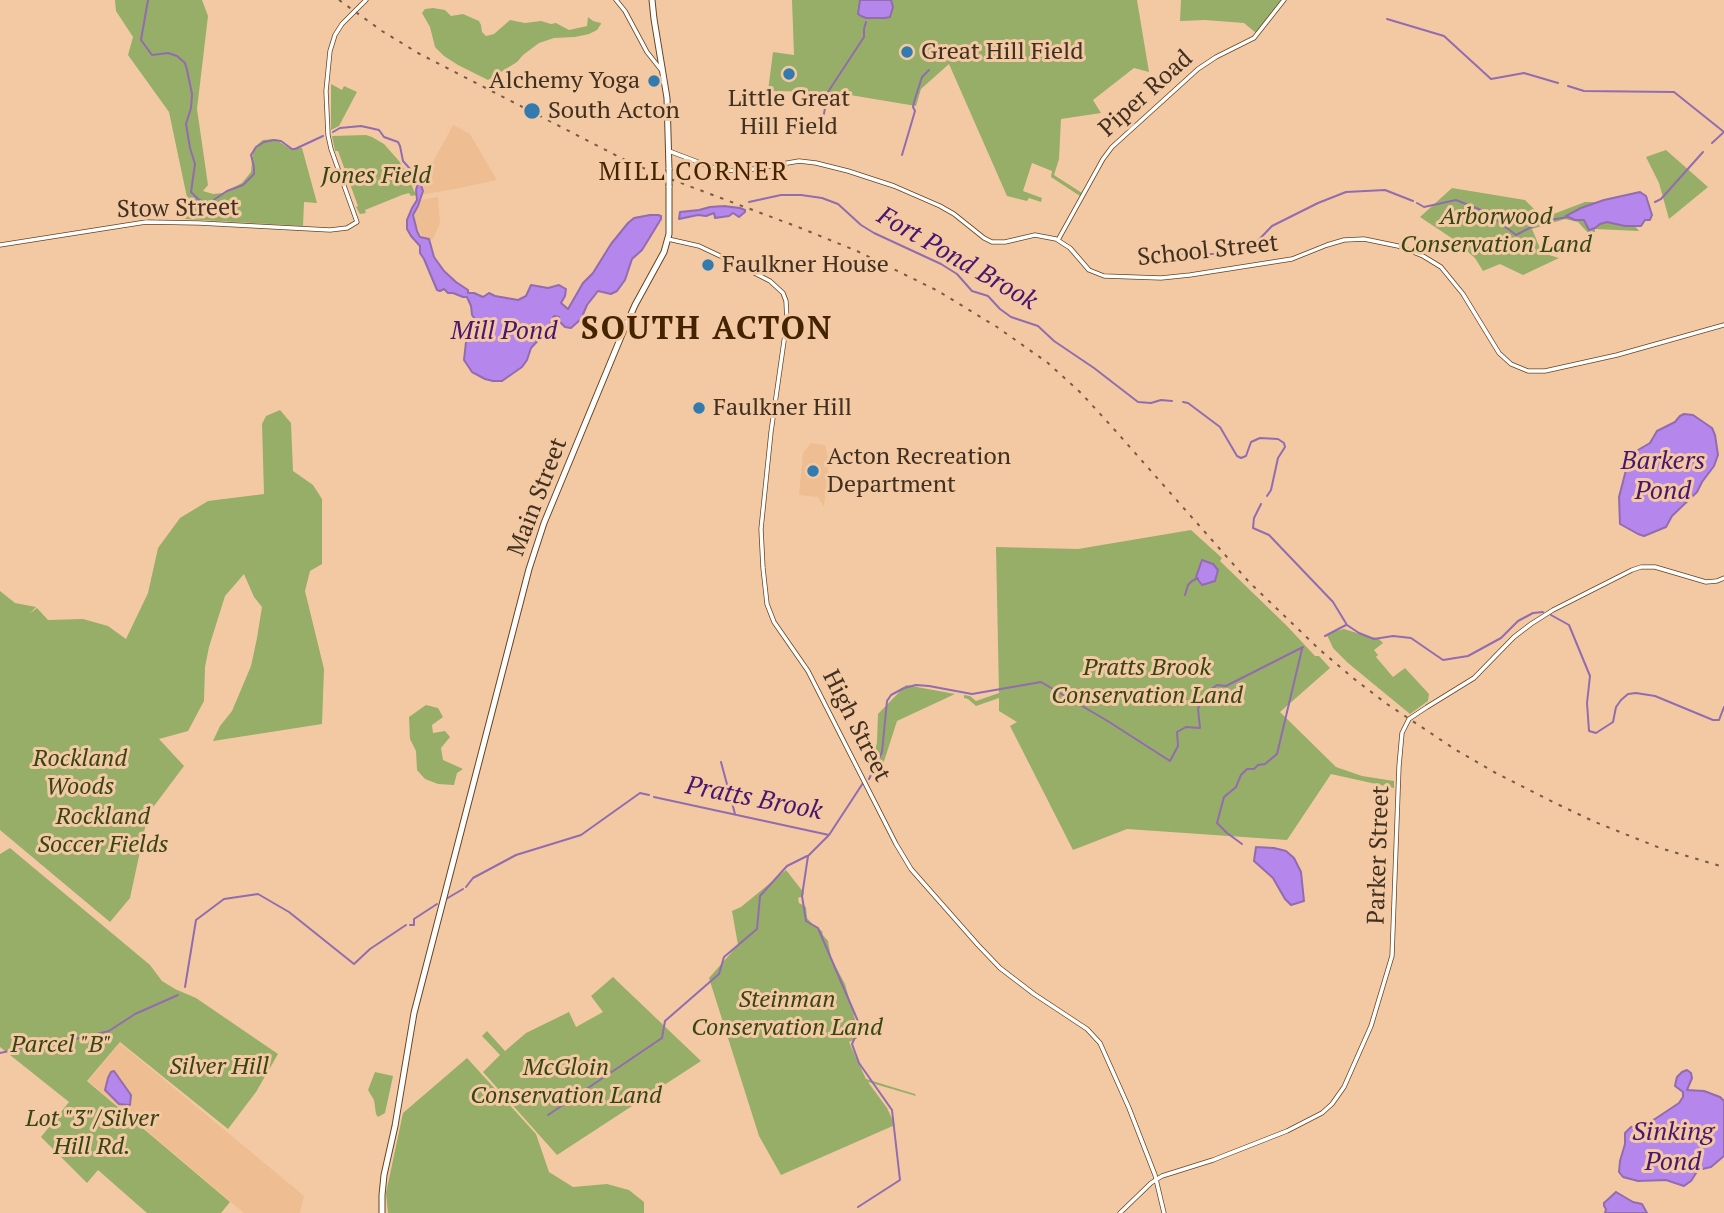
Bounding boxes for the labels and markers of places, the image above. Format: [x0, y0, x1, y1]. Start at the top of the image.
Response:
place label: Great Hill Field [921, 38, 1084, 66]
marker: Great Hill Field [899, 44, 915, 60]
marker: Little Great Hill Field [781, 66, 797, 82]
place label: Alchemy Yoga [489, 67, 640, 95]
marker: Alchemy Yoga [646, 73, 662, 89]
place label: Little Great Hill Field [728, 85, 850, 141]
place label: South Acton [548, 97, 680, 125]
marker: South Acton [522, 101, 542, 121]
place label: Faulkner House [722, 251, 889, 279]
marker: Faulkner House [700, 257, 716, 273]
place label: Faulkner Hill [713, 394, 852, 422]
marker: Faulkner Hill [691, 400, 707, 416]
place label: Acton Recreation Department [827, 443, 1011, 499]
marker: Acton Recreation Department [805, 463, 821, 479]

